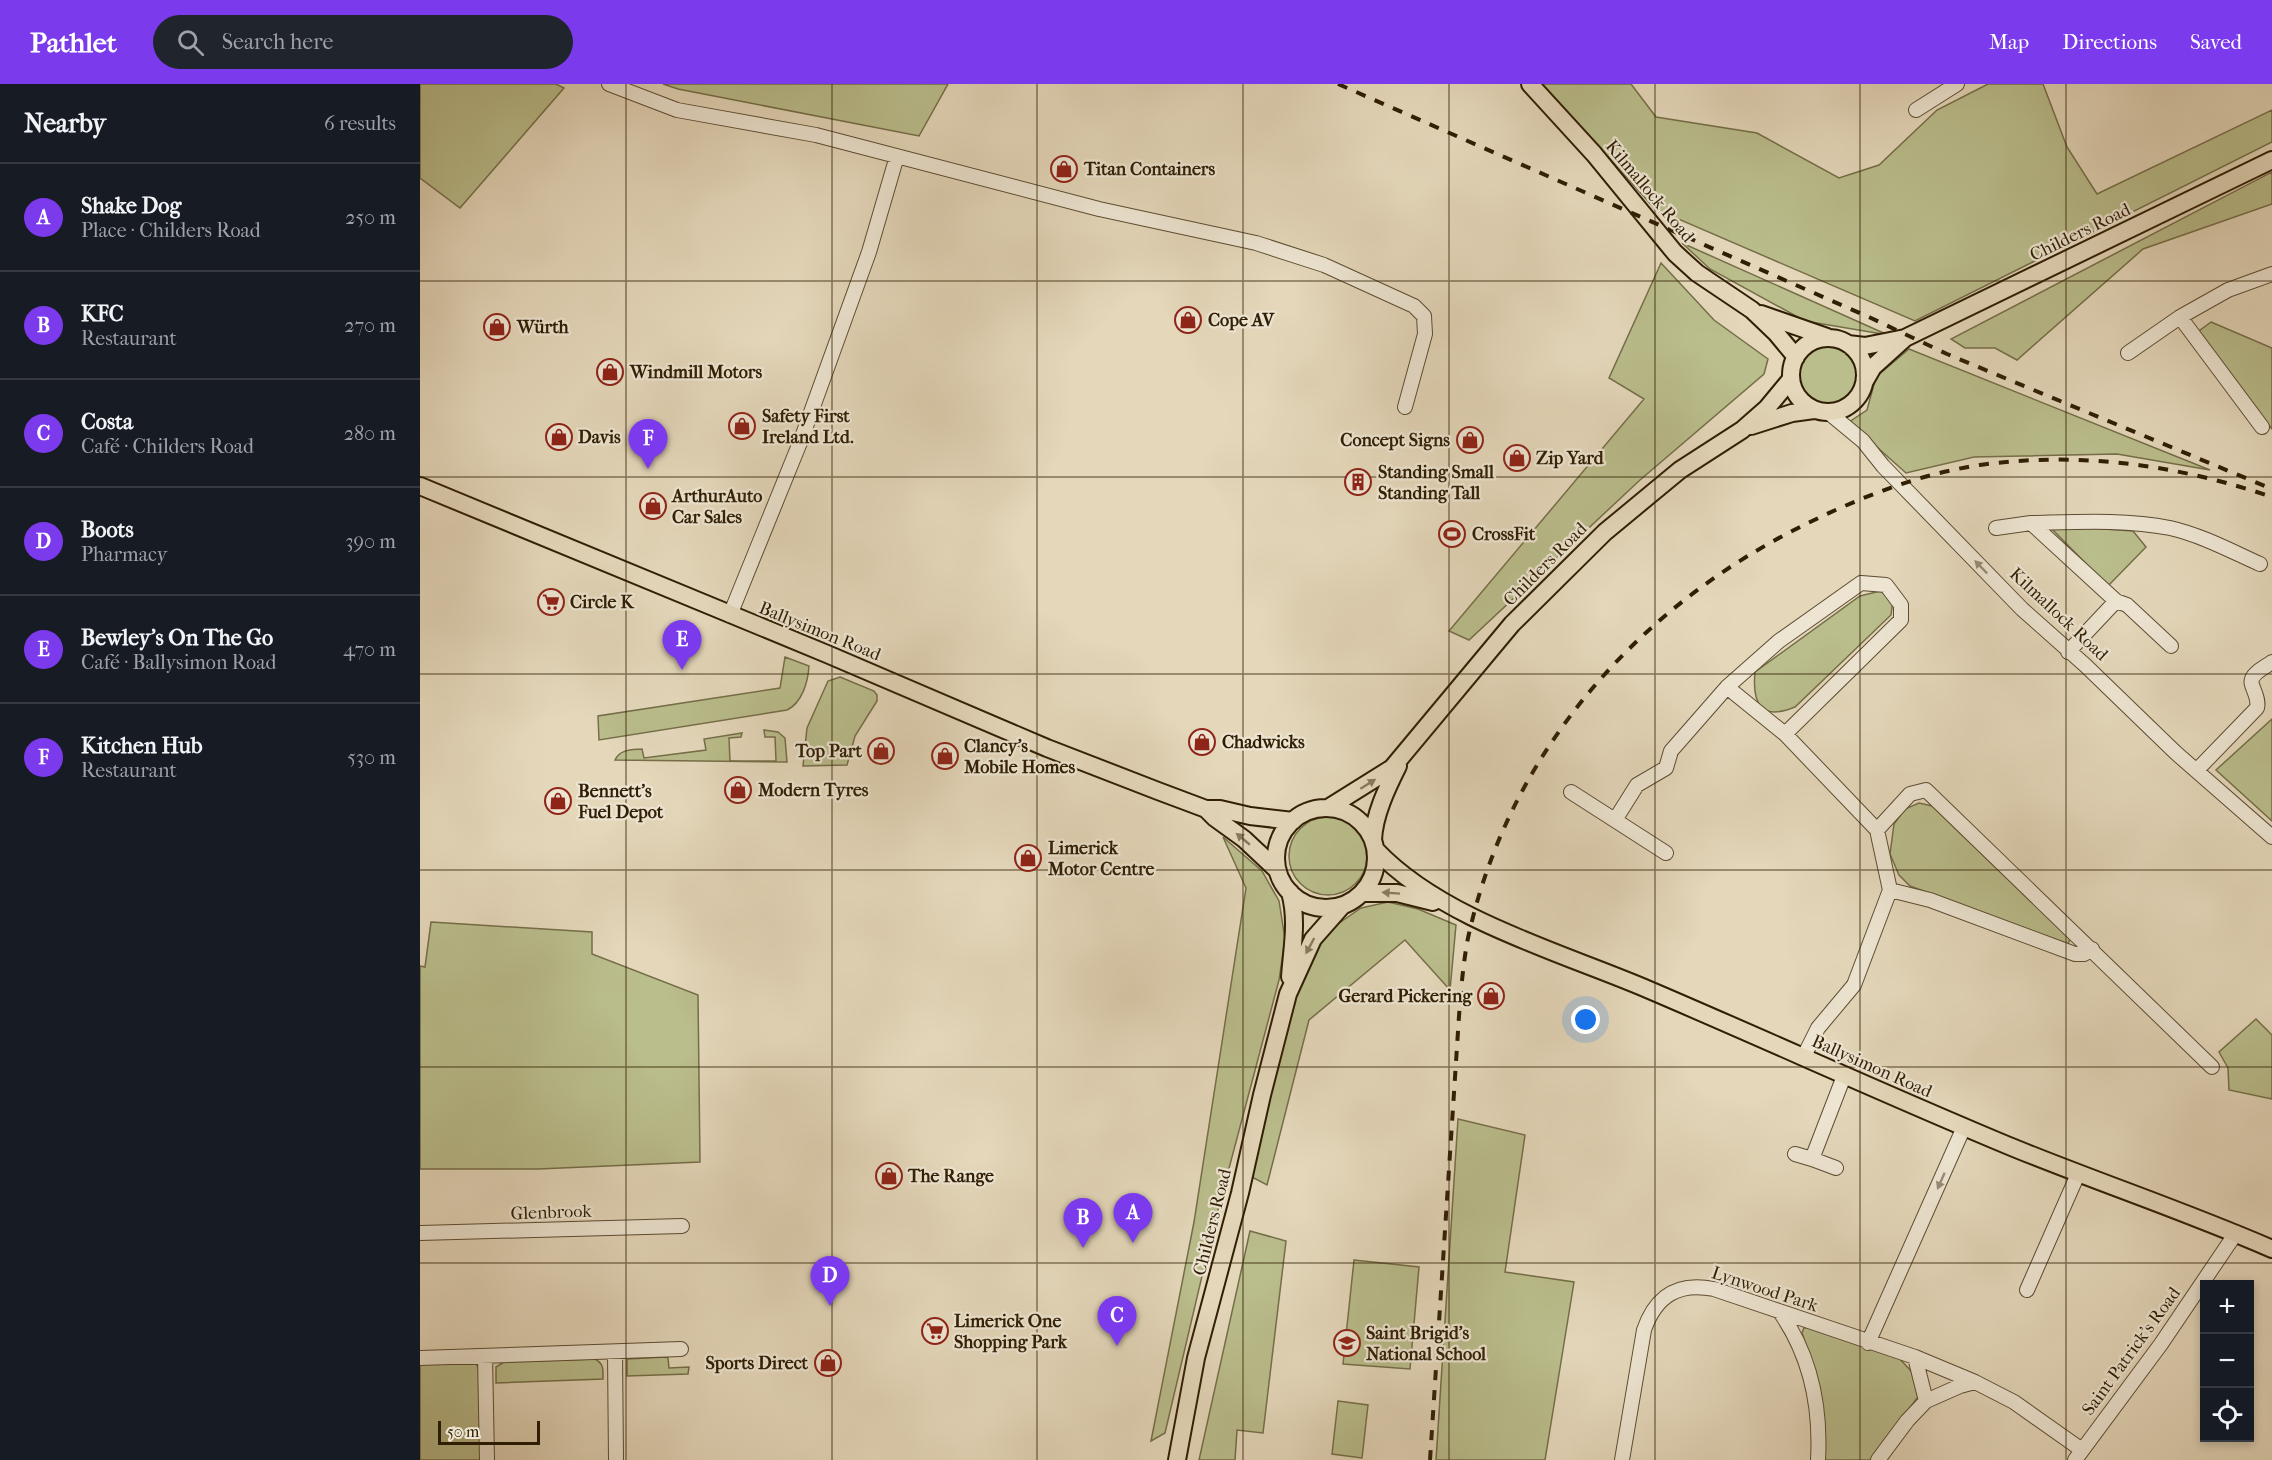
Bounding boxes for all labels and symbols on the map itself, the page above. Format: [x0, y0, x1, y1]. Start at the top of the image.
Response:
street label: Kilmallock Road [1601, 136, 1699, 247]
shop icon: Titan Containers [1049, 154, 1079, 184]
place label: Titan Containers [1083, 159, 1215, 180]
street label: Childers Road [2026, 199, 2134, 266]
shop icon: Cope AV [1173, 305, 1203, 335]
place label: Cope AV [1208, 310, 1275, 331]
shop icon: Würth [482, 312, 512, 342]
place label: Würth [516, 317, 570, 338]
shop icon: Windmill Motors [595, 357, 625, 387]
place label: Windmill Motors [629, 362, 763, 383]
place label: Safety First Ireland Ltd. [762, 406, 854, 448]
shop icon: Safety First Ireland Ltd. [727, 411, 757, 441]
pin: F [628, 420, 668, 469]
shop icon: Davis [544, 422, 574, 452]
shop icon: Concept Signs [1455, 425, 1485, 455]
place label: Davis [578, 427, 621, 448]
place label: Concept Signs [1340, 430, 1450, 451]
shop icon: Zip Yard [1502, 443, 1532, 473]
place label: Zip Yard [1536, 448, 1605, 469]
place label: Standing Small Standing Tall [1378, 462, 1495, 504]
building icon: Standing Small Standing Tall [1343, 467, 1373, 497]
place label: ArthurAuto Car Sales [671, 486, 762, 528]
shop icon: ArthurAuto Car Sales [638, 491, 668, 521]
street label: Childers Road [1499, 518, 1592, 610]
sports icon: CrossFit [1437, 519, 1467, 549]
place label: CrossFit [1472, 524, 1536, 545]
one-way arrow [1975, 560, 1989, 574]
street label: Kilmallock Road [2005, 563, 2112, 665]
supermarket icon: Circle K [536, 587, 566, 617]
place label: Circle K [570, 592, 635, 613]
street label: Ballysimon Road [756, 597, 884, 666]
pin: E [662, 620, 702, 670]
shop icon: Chadwicks [1187, 727, 1217, 757]
place label: Chadwicks [1222, 732, 1305, 753]
shop icon: Top Part [866, 736, 896, 766]
place label: Clancy's Mobile Homes [963, 736, 1075, 778]
place label: Top Part [795, 741, 863, 762]
shop icon: Clancy's Mobile Homes [930, 741, 960, 771]
shop icon: Modern Tyres [723, 775, 753, 805]
one-way arrow [1360, 779, 1377, 790]
place label: Modern Tyres [757, 780, 869, 801]
place label: Bennett's Fuel Depot [577, 781, 664, 823]
shop icon: Bennett's Fuel Depot [543, 786, 573, 816]
one-way arrow [1236, 833, 1251, 846]
place label: Limerick Motor Centre [1047, 838, 1155, 880]
shop icon: Limerick Motor Centre [1013, 843, 1043, 873]
one-way arrow [1381, 888, 1400, 898]
one-way arrow [1305, 938, 1315, 955]
shop icon: Gerard Pickering [1476, 981, 1506, 1011]
place label: Gerard Pickering [1338, 986, 1473, 1007]
your location [1571, 1005, 1600, 1034]
street label: Ballysimon Road [1808, 1031, 1935, 1102]
shop icon: The Range [874, 1161, 904, 1191]
place label: The Range [907, 1166, 994, 1187]
street label: Childers Road [1189, 1166, 1236, 1278]
one-way arrow [1936, 1172, 1945, 1189]
pin: A [1114, 1194, 1152, 1243]
pin: B [1064, 1198, 1102, 1248]
street label: Glenbrook [510, 1201, 593, 1224]
pin: D [810, 1256, 850, 1306]
street label: Lynwood Park [1709, 1262, 1821, 1317]
street label: Saint Patrick's Road [2078, 1283, 2185, 1419]
pin: C [1098, 1296, 1136, 1346]
place label: Limerick One Shopping Park [954, 1311, 1068, 1353]
supermarket icon: Limerick One Shopping Park [920, 1316, 950, 1346]
place label: Saint Brigid's National School [1366, 1323, 1487, 1365]
school or university icon: Saint Brigid's National School [1332, 1328, 1362, 1358]
shop icon: Sports Direct [813, 1348, 843, 1378]
place label: Sports Direct [705, 1353, 809, 1374]
scale bar [438, 1418, 540, 1446]

